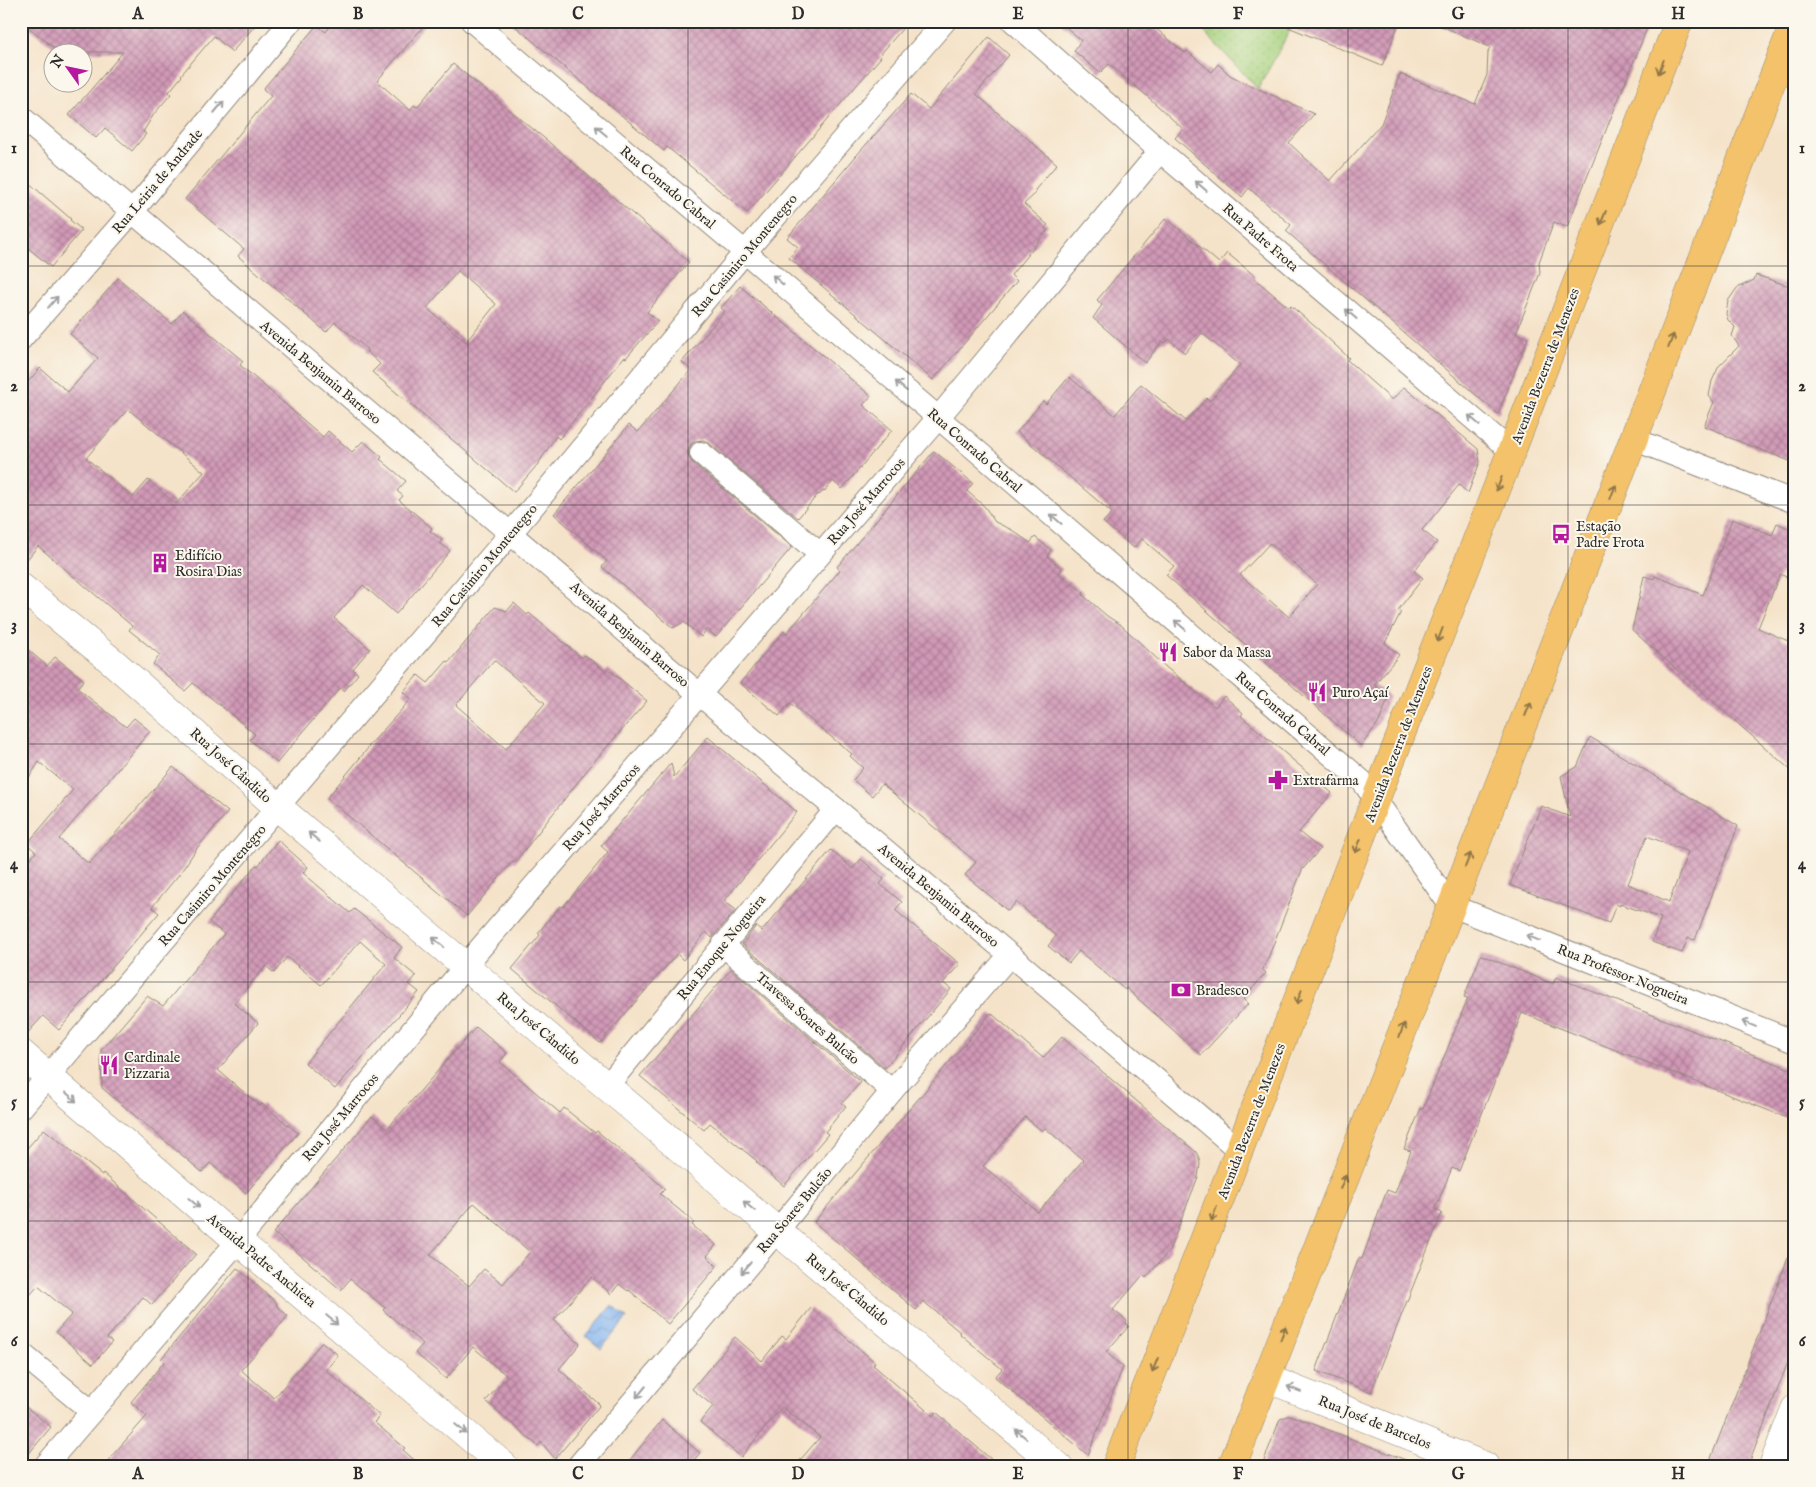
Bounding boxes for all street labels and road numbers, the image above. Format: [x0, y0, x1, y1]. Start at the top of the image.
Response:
street label: Rua Leiria de Andrade [109, 125, 207, 238]
street label: Rua Conrado Cabral [616, 142, 719, 233]
street label: Rua Casimiro Montenegro [688, 190, 802, 321]
street label: Rua Padre Frota [1218, 200, 1303, 276]
street label: Avenida Bezerra de Menezes [1508, 286, 1584, 448]
street label: Avenida Benjamin Barroso [255, 316, 385, 429]
street label: Rua Conrado Cabral [923, 405, 1026, 497]
street label: Rua José Marrocos [824, 454, 910, 549]
street label: Rua Casimiro Montenegro [428, 500, 542, 631]
street label: Avenida Benjamin Barroso [565, 577, 693, 692]
street label: Avenida Bezerra de Menezes [1361, 664, 1437, 826]
street label: Rua Conrado Cabral [1231, 668, 1334, 760]
street label: Rua José Cândido [186, 724, 275, 807]
street label: Rua José Marrocos [559, 760, 645, 855]
street label: Rua Casimiro Montenegro [155, 821, 271, 950]
street label: Avenida Benjamin Barroso [873, 839, 1003, 952]
street label: Rua Enoque Nogueira [674, 890, 771, 1004]
street label: Rua Professor Nogueira [1554, 940, 1692, 1010]
street label: Travessa Soares Bulcão [752, 969, 863, 1069]
street label: Rua José Cândido [493, 988, 584, 1069]
street label: Avenida Bezerra de Menezes [1214, 1041, 1290, 1203]
street label: Rua José Marrocos [299, 1070, 383, 1165]
street label: Rua Soares Bulcão [753, 1163, 836, 1257]
street label: Avenida Padre Anchieta [202, 1209, 320, 1312]
street label: Rua José Cândido [802, 1249, 893, 1330]
street label: Rua José de Barcelos [1315, 1392, 1434, 1454]

